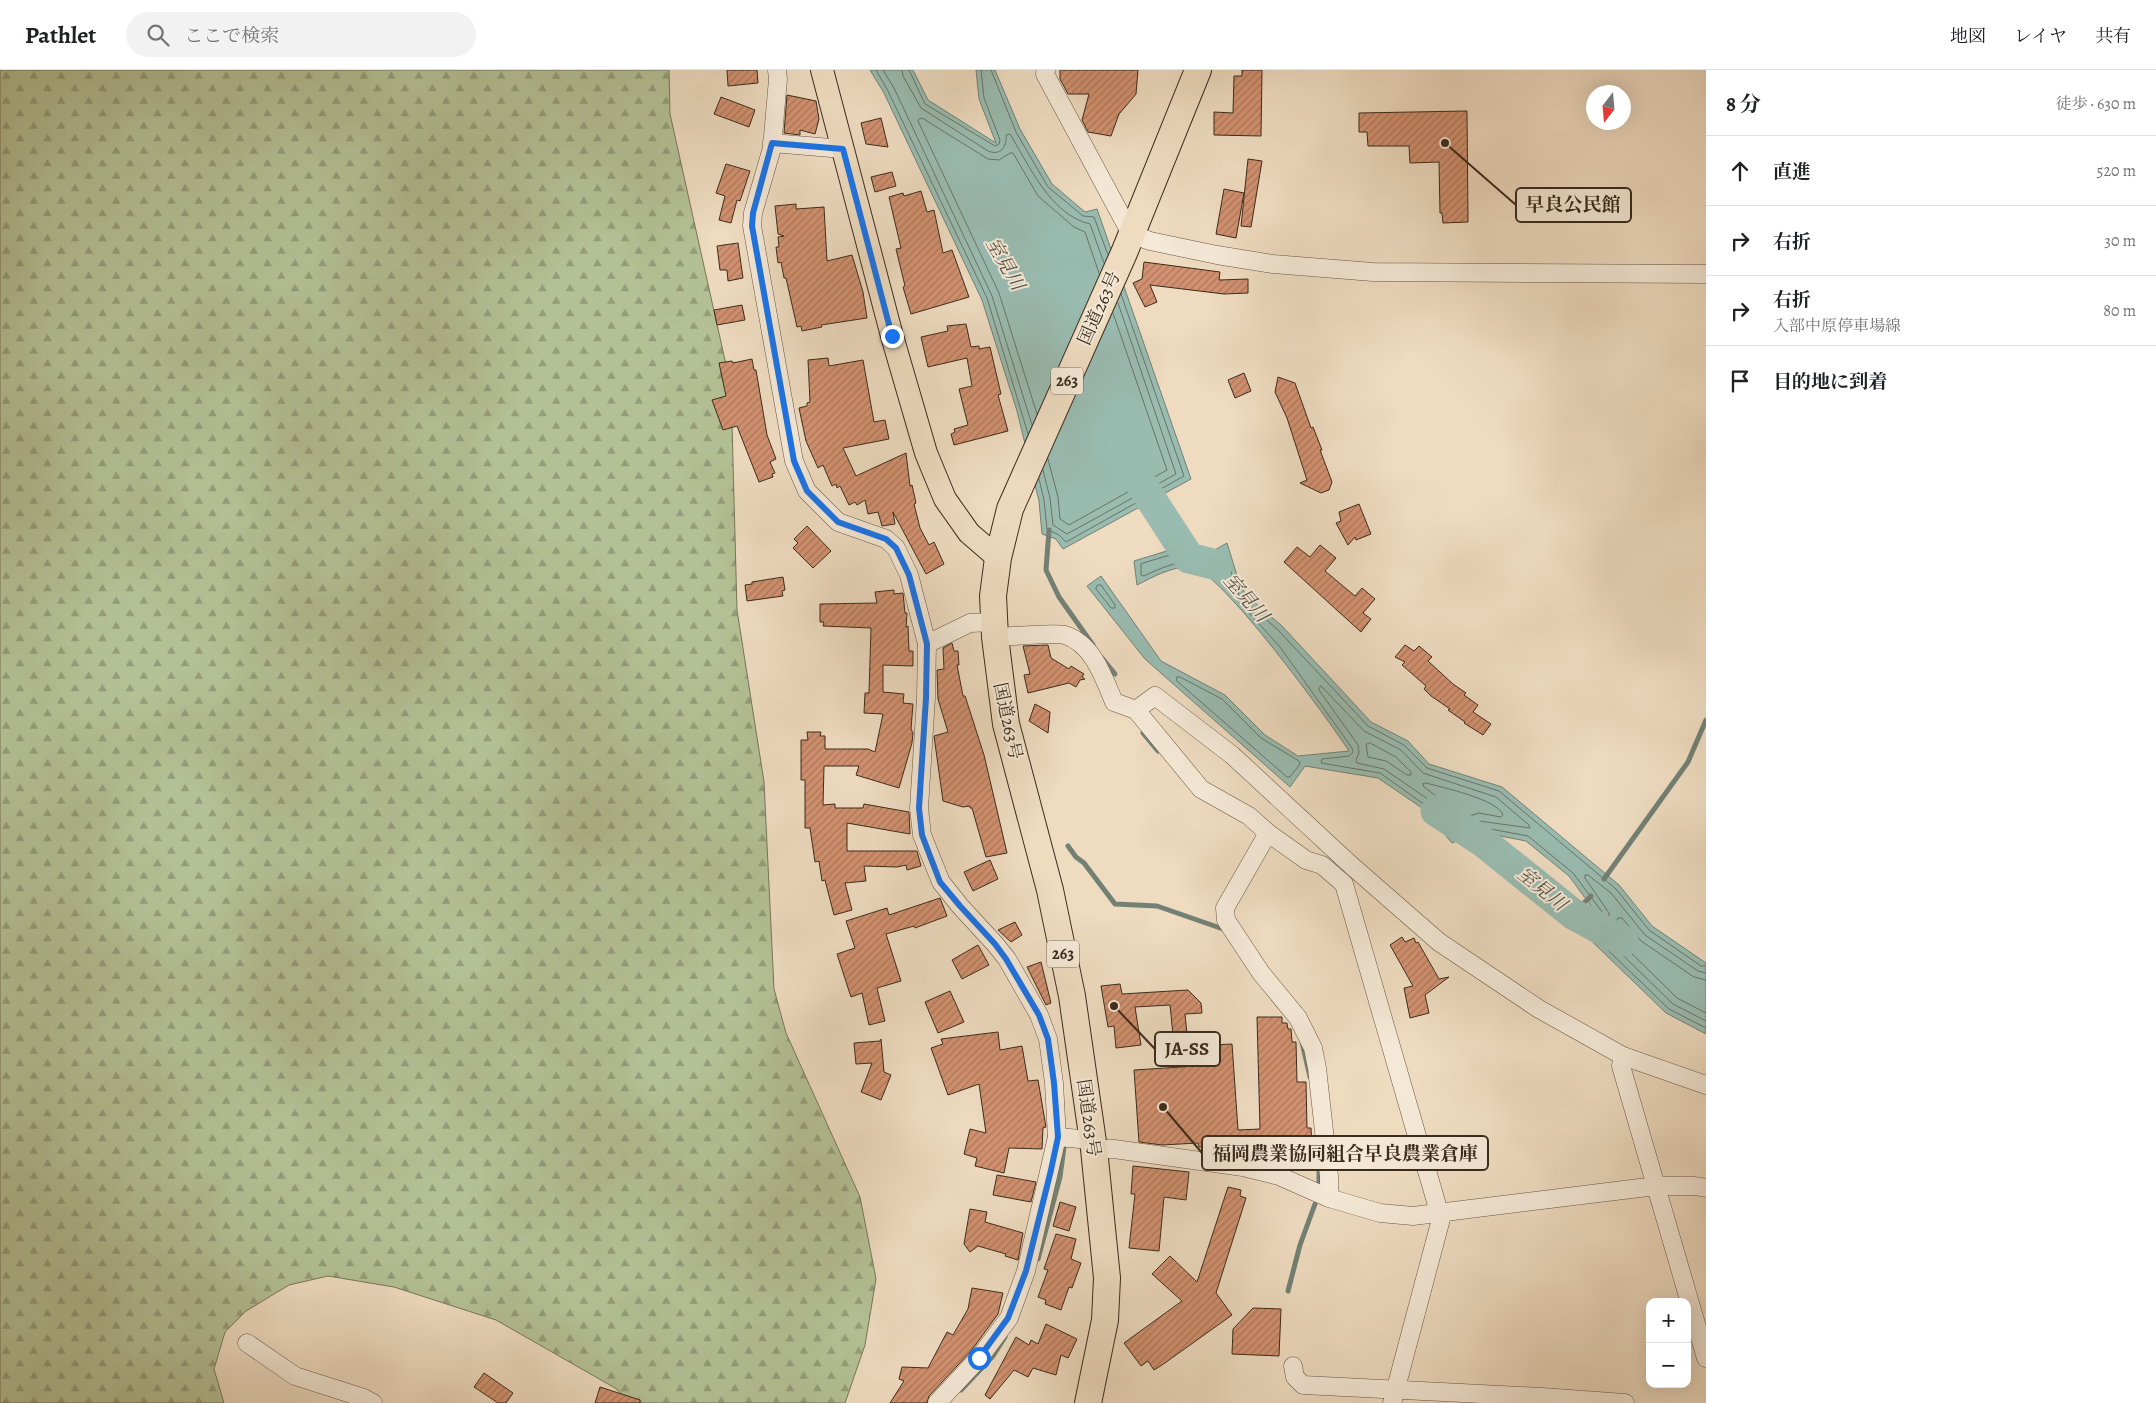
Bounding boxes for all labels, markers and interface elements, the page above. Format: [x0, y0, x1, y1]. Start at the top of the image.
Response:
search box [126, 12, 476, 57]
text: Pathlet [25, 19, 96, 51]
icon: search [144, 21, 172, 49]
text: ここで検索 [184, 23, 279, 49]
text: 地図 [1950, 24, 1986, 48]
text: レイヤ [2014, 24, 2067, 48]
text: 共有 [2095, 24, 2131, 48]
north arrow [1586, 85, 1631, 130]
text: 8 分 [1726, 90, 1761, 118]
text: 徒歩 · 630 m [2055, 93, 2136, 115]
icon: ahead [1726, 157, 1754, 185]
text: 直進 [1773, 159, 1811, 185]
text: 520 m [2097, 160, 2136, 182]
callout: 早良公民館 [1516, 188, 1631, 222]
text: 早良公民館 [1525, 192, 1621, 218]
icon: right [1726, 227, 1754, 255]
text: 右折 [1773, 229, 1811, 255]
text: 30 m [2104, 230, 2136, 252]
water label: 室見川 [979, 233, 1032, 297]
street label: 国道263号 [1072, 267, 1126, 349]
text: 右折 [1773, 287, 1811, 313]
icon: right [1726, 297, 1754, 325]
text: 80 m [2103, 300, 2136, 322]
text: 入部中原停車場線 [1773, 315, 1901, 337]
route end [881, 325, 904, 348]
icon: arrive [1726, 367, 1754, 395]
road number: 263 [1051, 368, 1083, 394]
text: 目的地に到着 [1773, 369, 1887, 395]
water label: 室見川 [1217, 568, 1276, 630]
street label: 国道263号 [988, 680, 1028, 762]
water label: 室見川 [1512, 861, 1574, 918]
road number: 263 [1047, 941, 1079, 968]
callout: JA-SS [1155, 1032, 1220, 1066]
text: JA-SS [1165, 1036, 1209, 1062]
street label: 国道263号 [1072, 1078, 1106, 1158]
callout: 福岡農業協同組合早良農業倉庫 [1202, 1136, 1488, 1170]
text: 福岡農業協同組合早良農業倉庫 [1212, 1141, 1478, 1167]
map controls [1646, 1298, 1691, 1388]
button: + [1646, 1298, 1691, 1343]
button: − [1646, 1343, 1691, 1388]
route start [968, 1347, 991, 1370]

